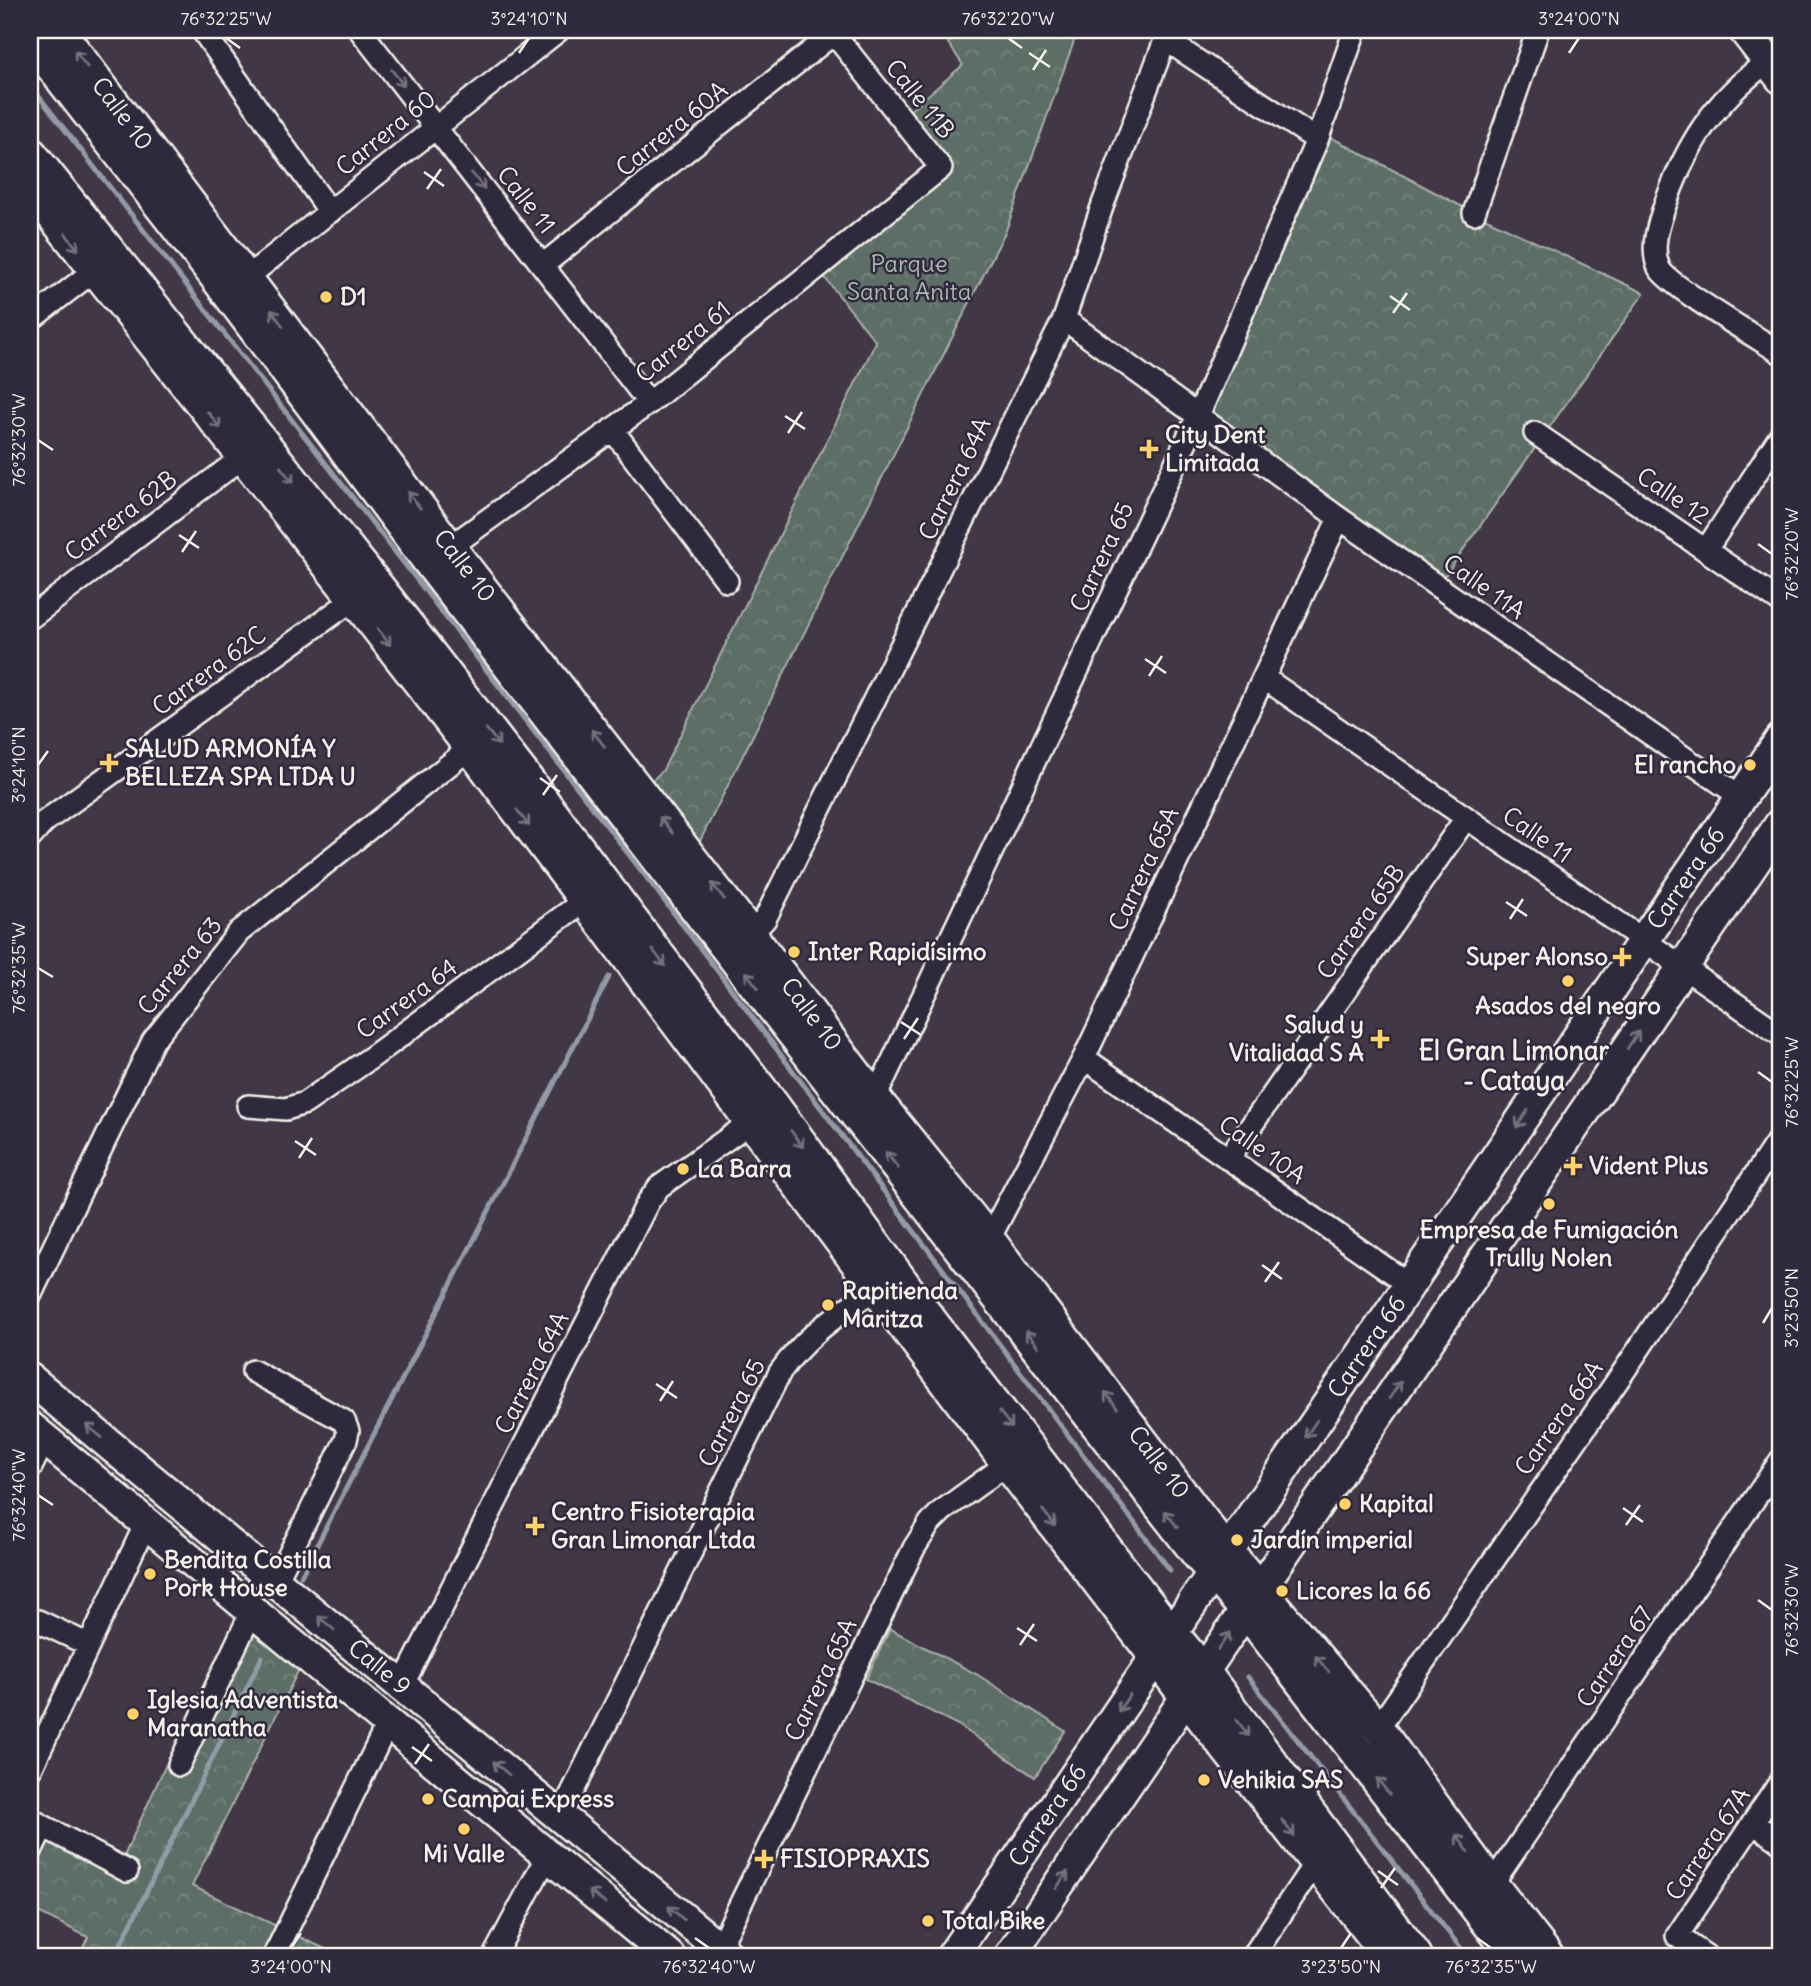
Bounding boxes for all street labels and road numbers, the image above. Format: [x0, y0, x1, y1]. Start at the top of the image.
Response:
street label: Calle 11B [880, 53, 962, 144]
street label: Calle 10 [86, 71, 160, 156]
street label: Carrera 60A [609, 74, 733, 182]
street label: Carrera 60 [329, 83, 441, 182]
street label: Calle 11 [491, 160, 563, 239]
street label: Carrera 61 [629, 294, 736, 389]
street label: Carrera 64A [911, 412, 997, 545]
street label: Calle 12 [1631, 460, 1716, 530]
street label: Carrera 62B [58, 463, 182, 567]
street label: Carrera 65 [1063, 497, 1140, 616]
street label: Calle 10 [428, 523, 503, 608]
street label: Calle 11A [1438, 547, 1531, 625]
street label: Carrera 62C [146, 619, 271, 721]
street label: Calle 11 [1497, 800, 1578, 869]
street label: Carrera 65A [1101, 802, 1185, 935]
street label: Carrera 66 [1640, 821, 1731, 935]
street label: Carrera 65B [1310, 858, 1411, 985]
street label: Carrera 63 [131, 910, 228, 1020]
street label: Carrera 64 [350, 951, 463, 1045]
street label: Calle 10 [775, 971, 850, 1056]
street label: Calle 10A [1213, 1108, 1312, 1190]
street label: Carrera 66 [1321, 1289, 1412, 1403]
street label: Carrera 64A [488, 1306, 575, 1439]
street label: Carrera 65 [691, 1353, 771, 1472]
street label: Carrera 66A [1508, 1354, 1609, 1481]
street label: Calle 10 [1122, 1419, 1197, 1504]
street label: Carrera 67 [1569, 1600, 1659, 1713]
street label: Carrera 65A [777, 1613, 863, 1746]
street label: Calle 9 [342, 1632, 418, 1701]
street label: Carrera 66 [1001, 1758, 1092, 1872]
street label: Carrera 67A [1658, 1781, 1756, 1906]

